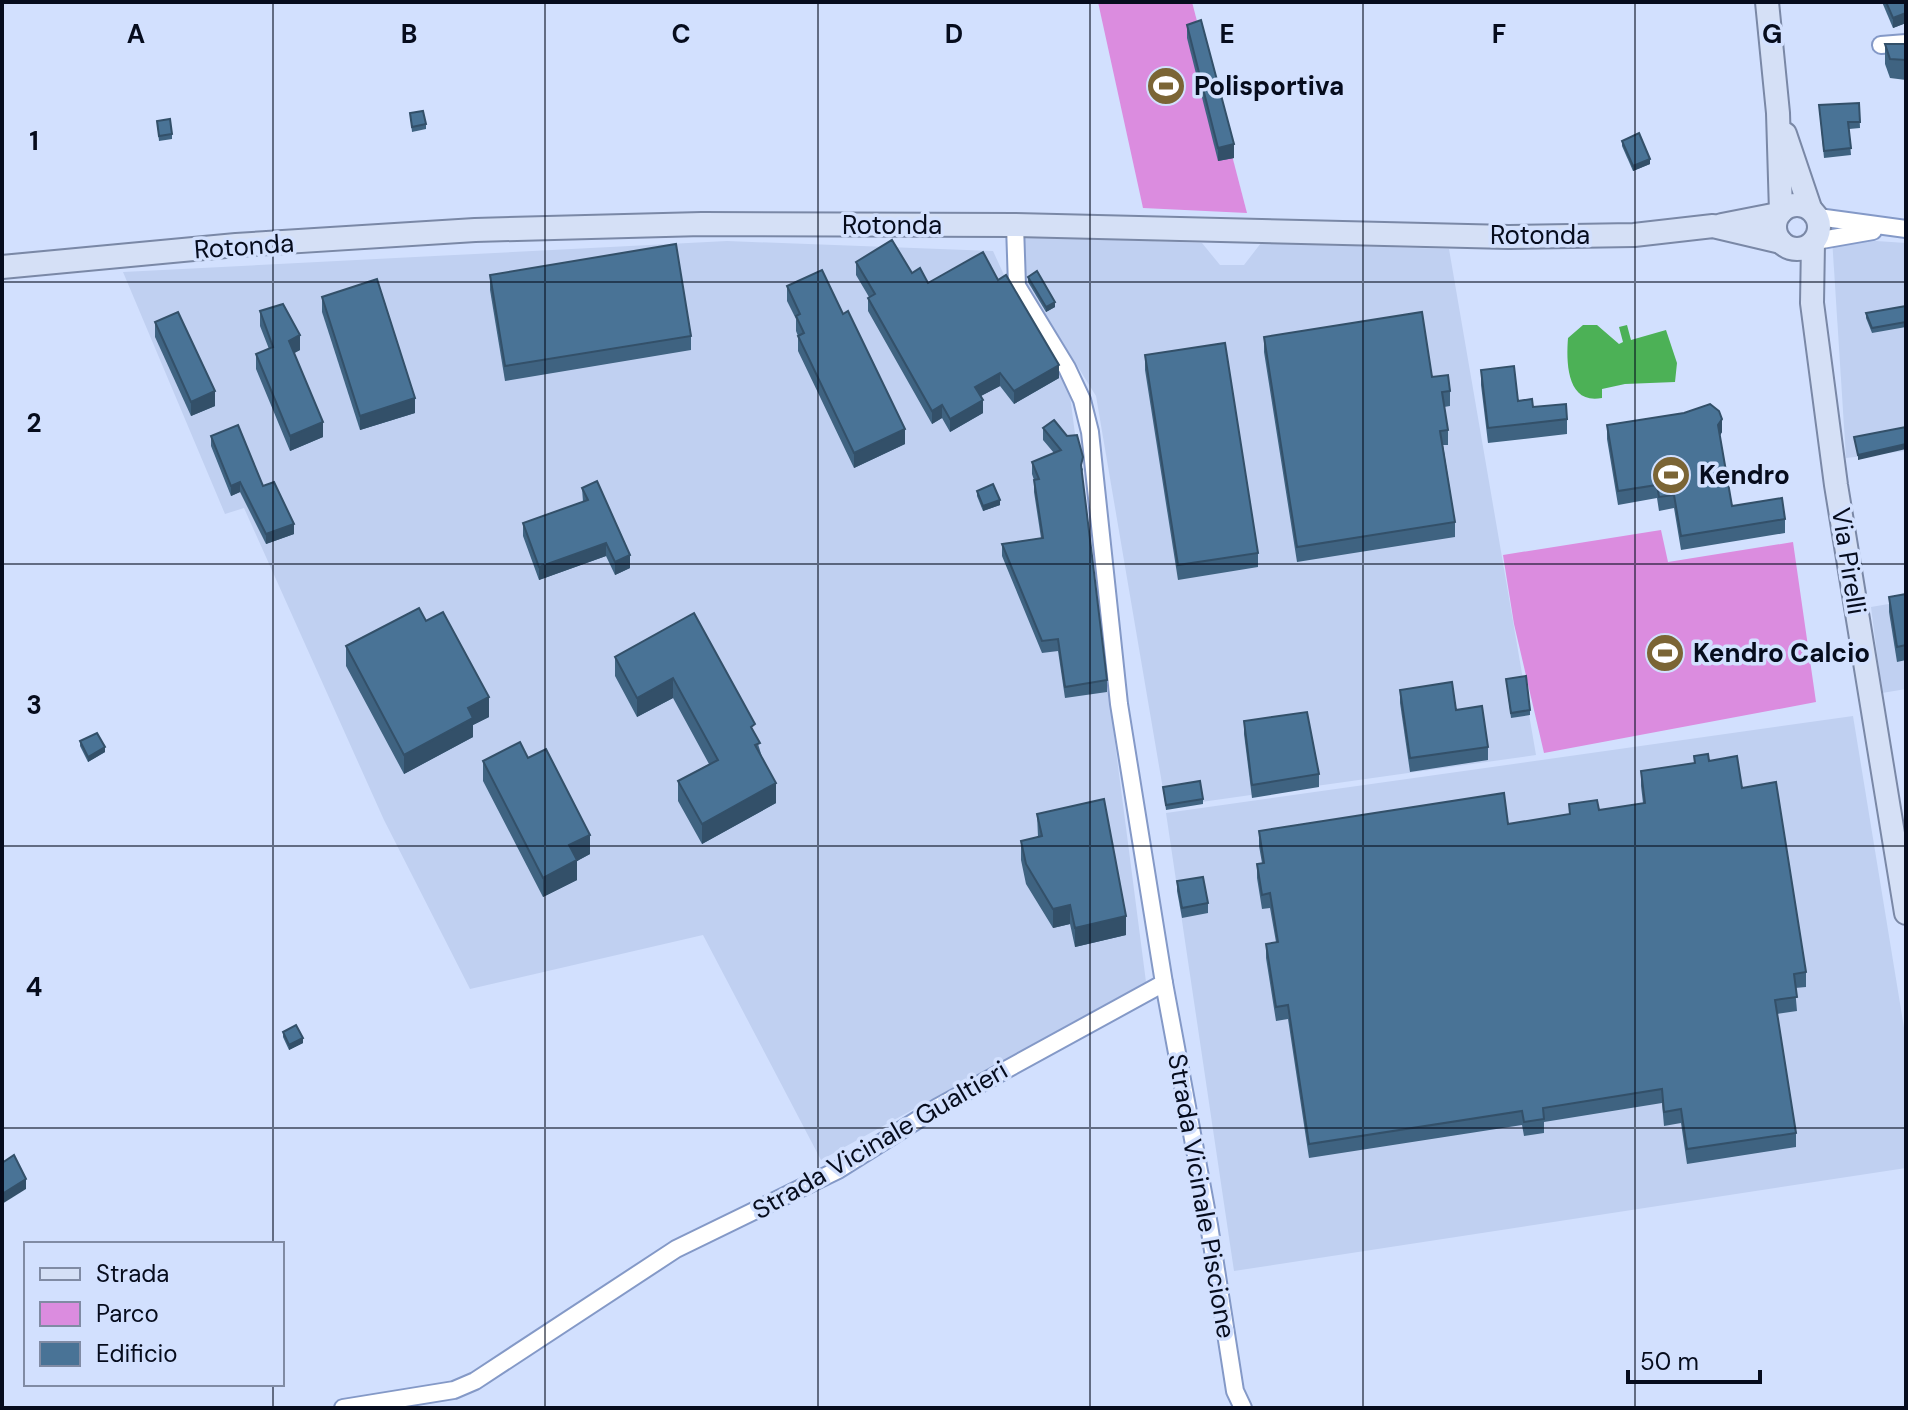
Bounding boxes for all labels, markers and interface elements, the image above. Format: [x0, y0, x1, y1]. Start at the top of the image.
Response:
text: A [127, 17, 145, 51]
text: B [401, 17, 417, 51]
text: C [671, 17, 691, 51]
text: D [945, 17, 963, 51]
text: E [1219, 17, 1235, 51]
text: F [1492, 17, 1506, 51]
text: G [1762, 17, 1782, 51]
sports icon: Polisportiva [1145, 65, 1187, 107]
place label: Polisportiva [1194, 69, 1344, 103]
text: 1 [29, 124, 39, 158]
street label: Rotonda [842, 208, 942, 242]
street label: Rotonda [1490, 218, 1590, 252]
street label: Rotonda [193, 226, 295, 266]
text: 2 [26, 406, 42, 440]
sports icon: Kendro [1650, 454, 1692, 496]
place label: Kendro [1699, 458, 1790, 492]
street label: Via Pirelli [1824, 505, 1874, 617]
sports icon: Kendro Calcio [1644, 632, 1686, 674]
place label: Kendro Calcio [1693, 636, 1870, 670]
text: 3 [26, 688, 42, 722]
text: 4 [26, 970, 42, 1004]
street label: Strada Vicinale Piscione [1160, 1051, 1244, 1341]
street label: Strada Vicinale Gualtieri [746, 1053, 1014, 1227]
legend [24, 1242, 284, 1386]
text: Strada [96, 1258, 169, 1289]
text: Parco [96, 1298, 159, 1329]
scale bar [1628, 1334, 1760, 1384]
text: Edificio [96, 1338, 178, 1369]
text: 50 m [1640, 1346, 1699, 1377]

